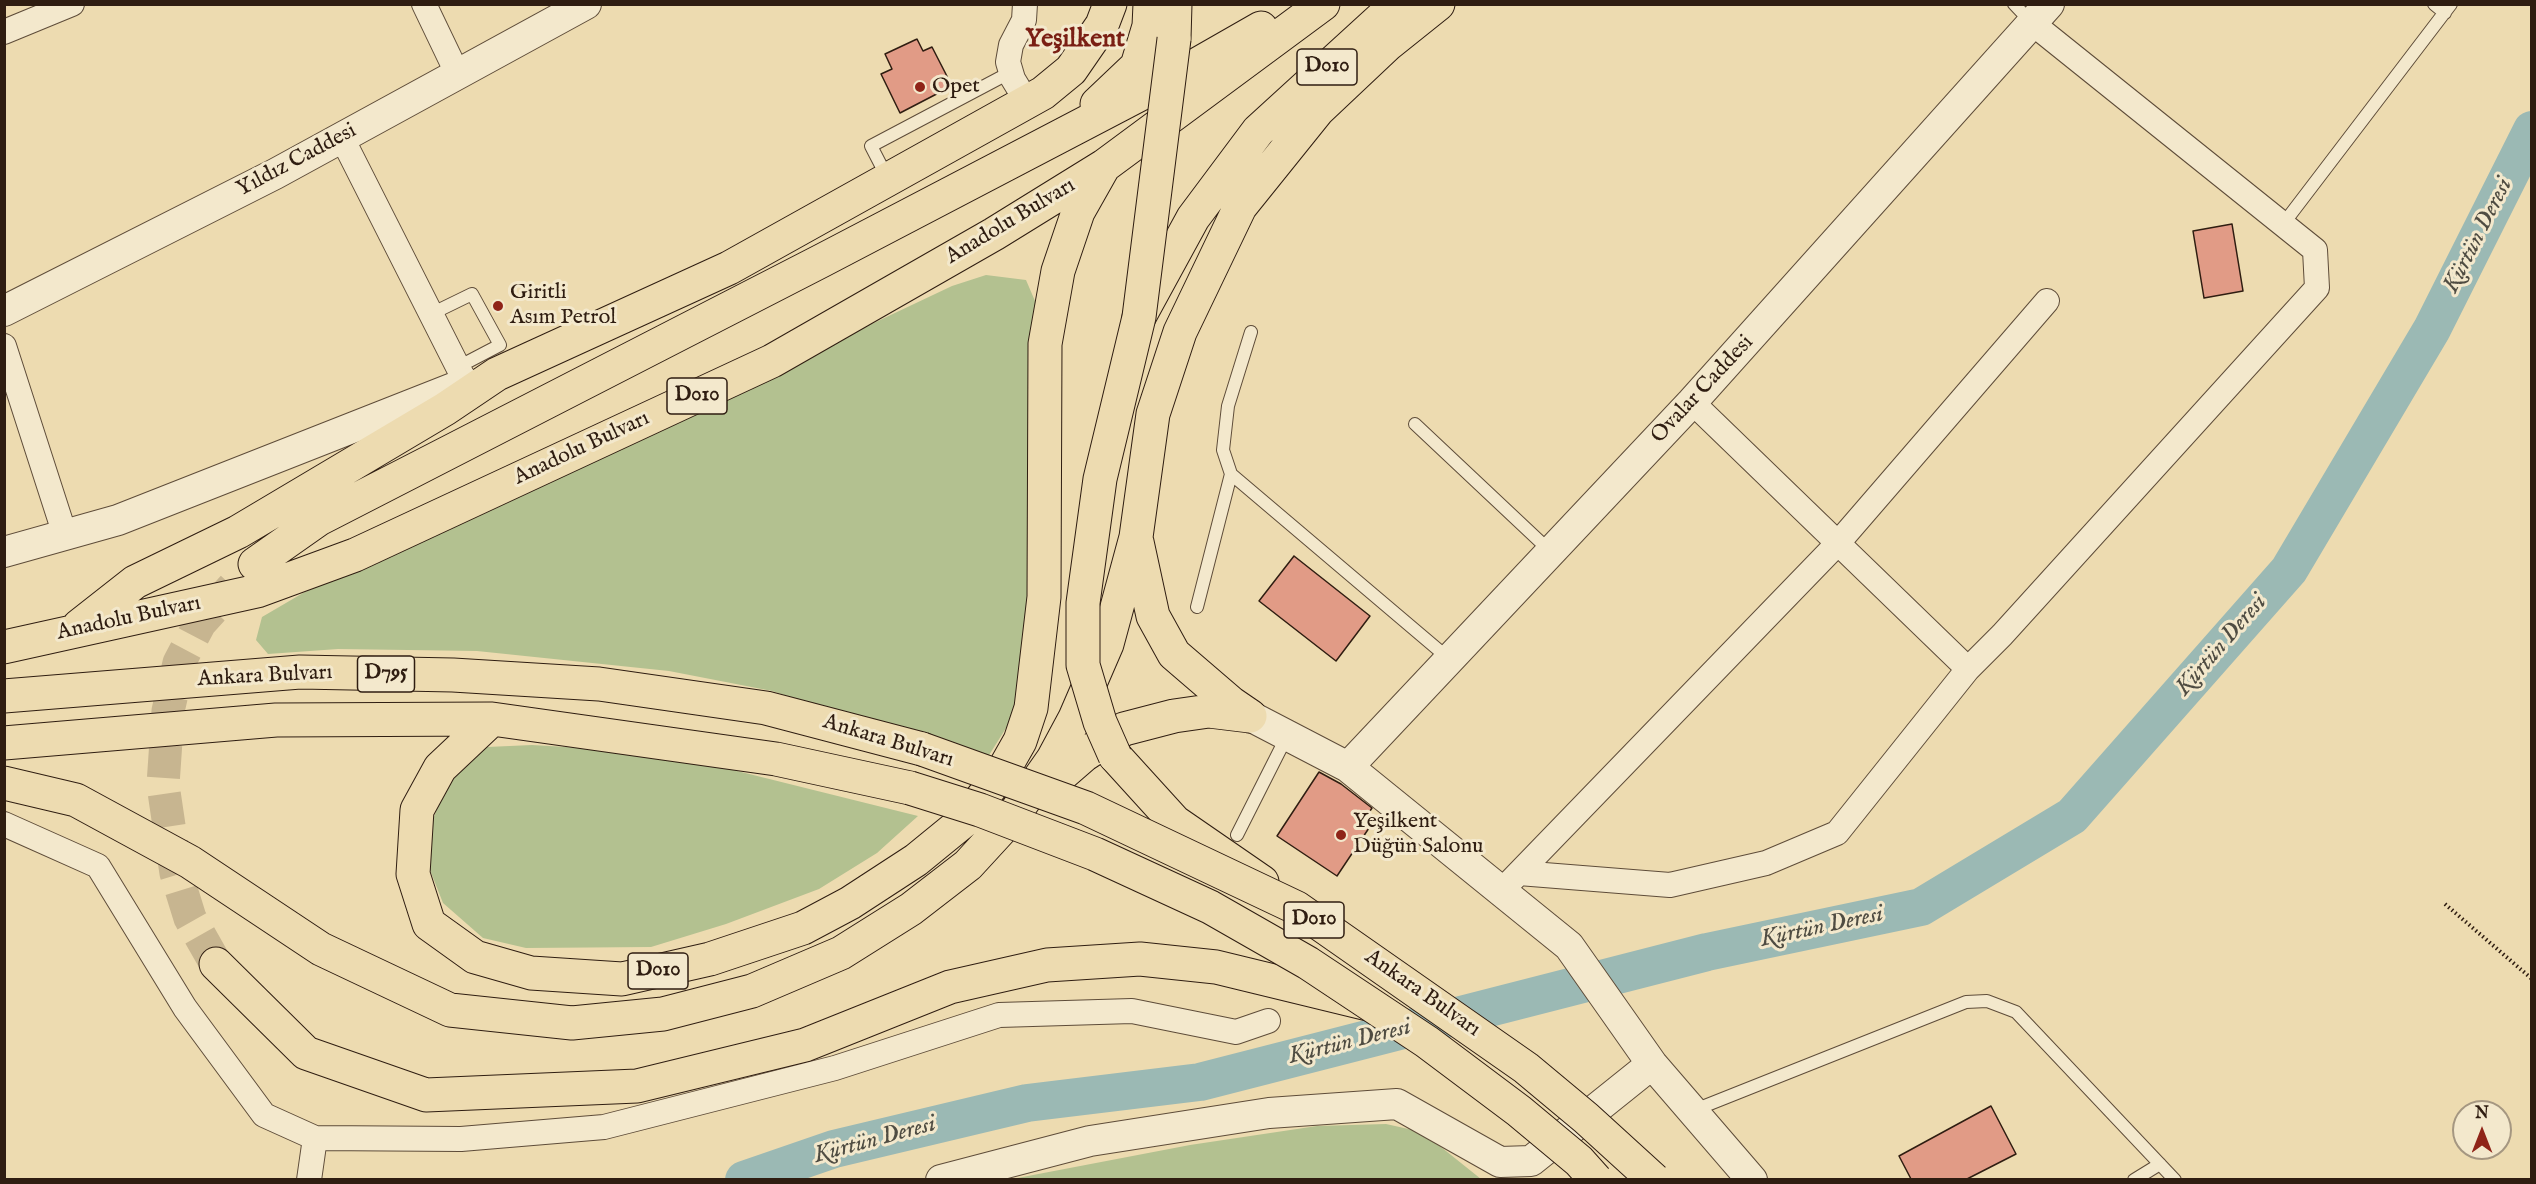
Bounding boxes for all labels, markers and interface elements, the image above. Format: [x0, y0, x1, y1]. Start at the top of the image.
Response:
district label: Yeşilkent [1025, 25, 1125, 57]
road number: D010 [1297, 49, 1357, 85]
place label: Opet [932, 74, 980, 100]
marker: Opet [913, 80, 927, 94]
street label: Yıldız Caddesi [233, 118, 361, 204]
street label: Anadolu Bulvarı [941, 173, 1081, 271]
water label: Kürtün Deresi [2438, 174, 2520, 298]
place label: Giritli Asım Petrol [510, 280, 616, 332]
marker: Giritli Asım Petrol [491, 299, 505, 313]
street label: Ovalar Caddesi [1646, 330, 1760, 450]
road number: D010 [667, 378, 727, 414]
street label: Anadolu Bulvarı [510, 406, 654, 492]
water label: Kürtün Deresi [2170, 589, 2274, 703]
street label: Anadolu Bulvarı [55, 591, 203, 647]
road number: D795 [358, 656, 414, 692]
street label: Ankara Bulvarı [197, 660, 333, 694]
street label: Ankara Bulvarı [820, 710, 956, 774]
place label: Yeşilkent Düğün Salonu [1353, 809, 1483, 860]
marker: Yeşilkent Düğün Salonu [1334, 828, 1348, 842]
water label: Kürtün Deresi [1758, 901, 1886, 955]
road number: D010 [1284, 902, 1344, 938]
street label: Ankara Bulvarı [1359, 944, 1485, 1044]
road number: D010 [628, 953, 688, 989]
water label: Kürtün Deresi [1286, 1014, 1414, 1072]
north arrow [2452, 1100, 2512, 1160]
text: N [2475, 1104, 2489, 1124]
water label: Kürtün Deresi [811, 1111, 939, 1171]

